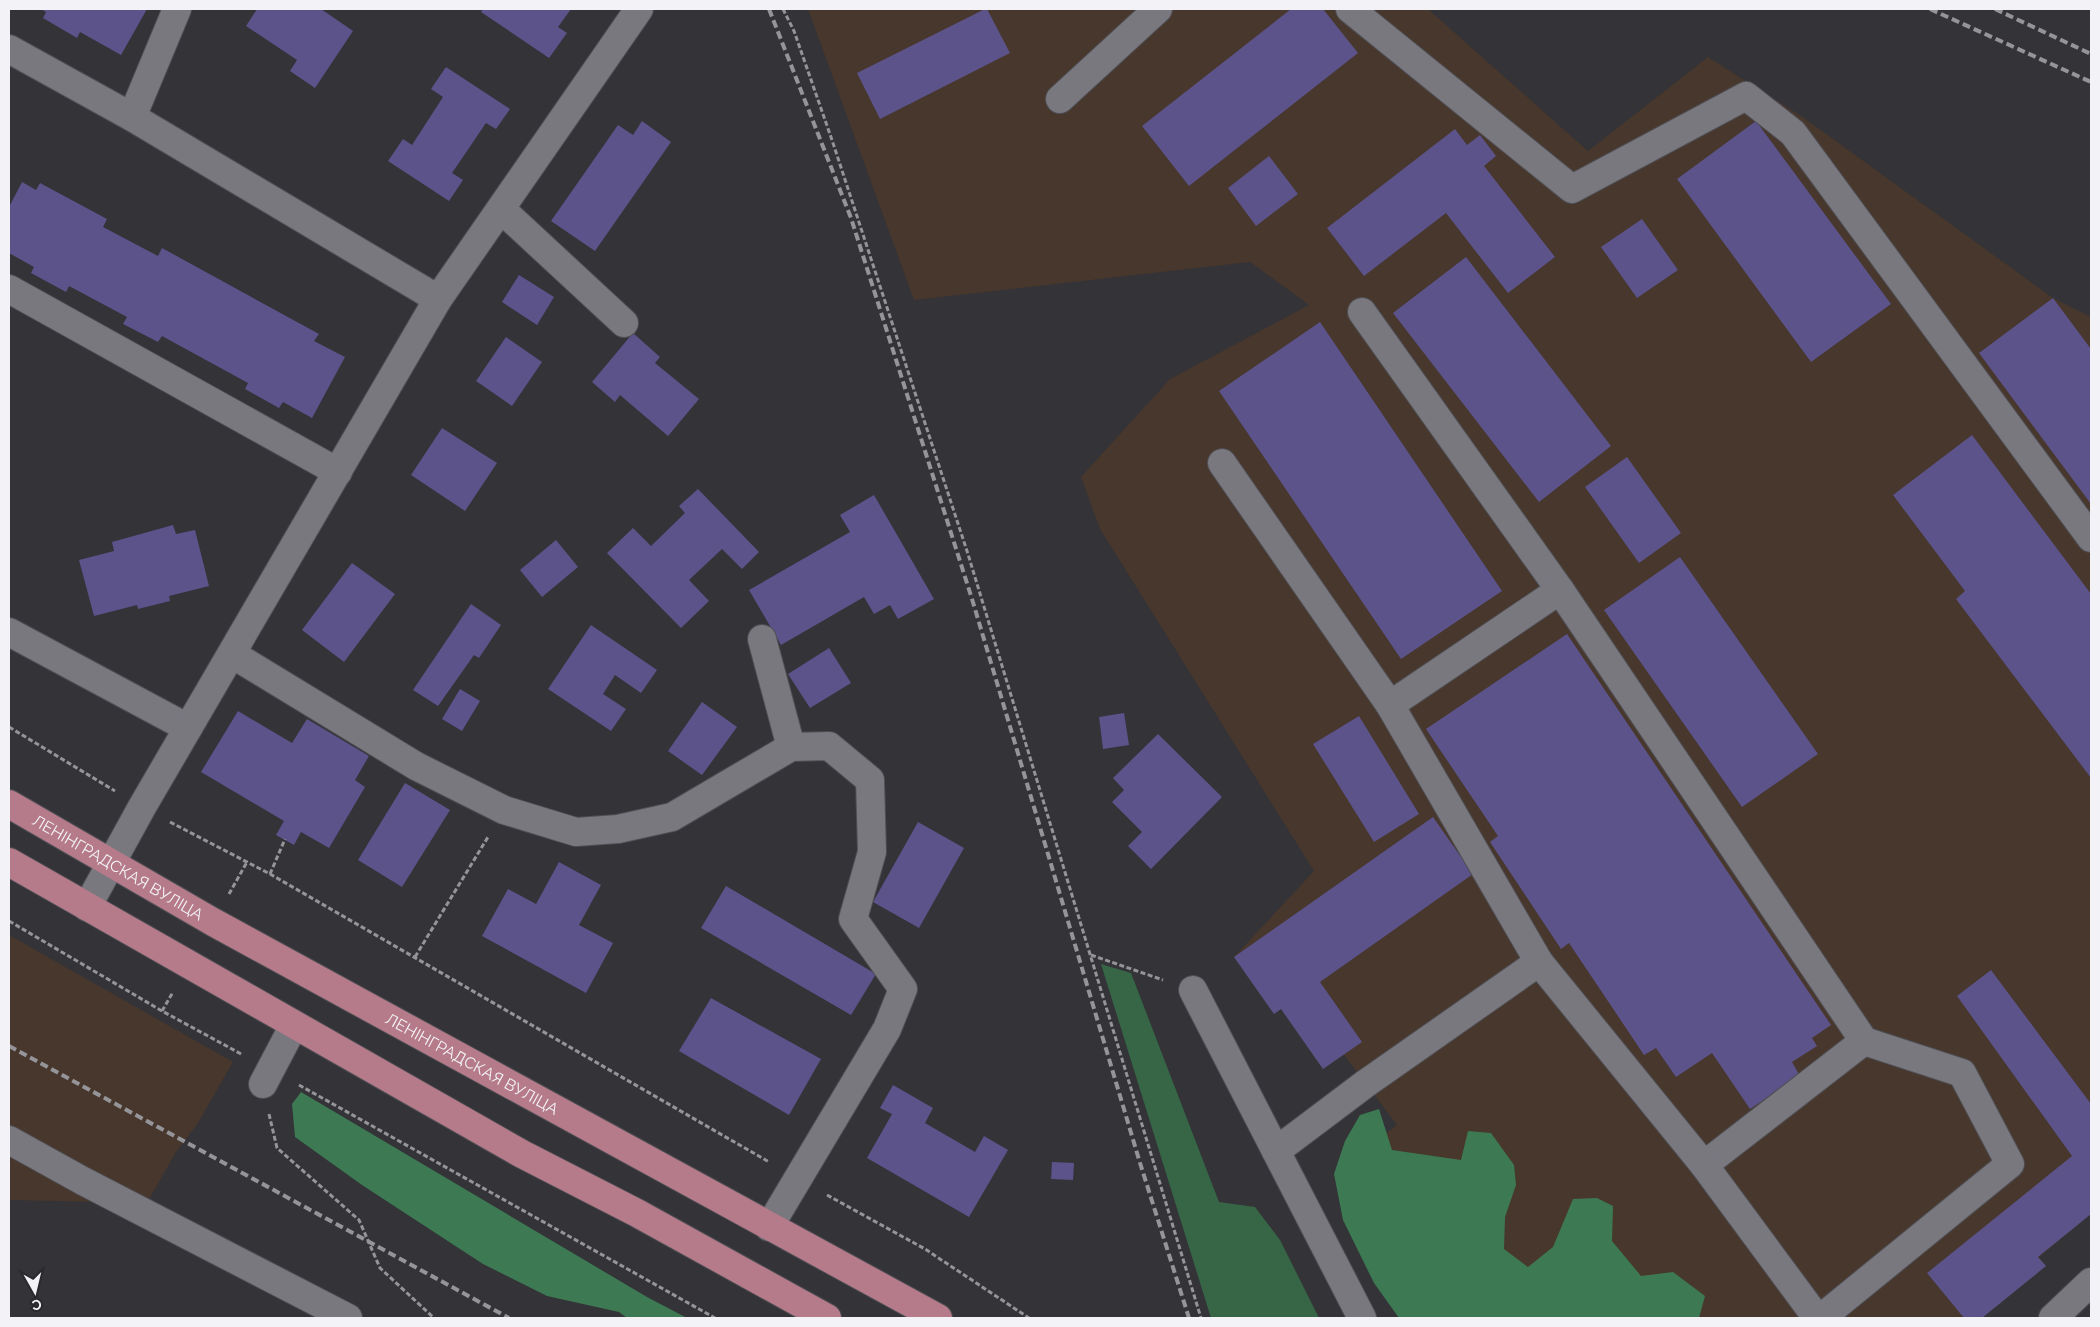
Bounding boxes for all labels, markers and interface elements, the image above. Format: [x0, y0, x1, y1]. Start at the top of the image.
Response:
street label: ЛЕНІНГРАДСКАЯ ВУЛІЦА [29, 810, 207, 924]
street label: ЛЕНІНГРАДСКАЯ ВУЛІЦА [382, 1009, 562, 1119]
north arrow [10, 1267, 60, 1317]
text: С [31, 1296, 43, 1314]

